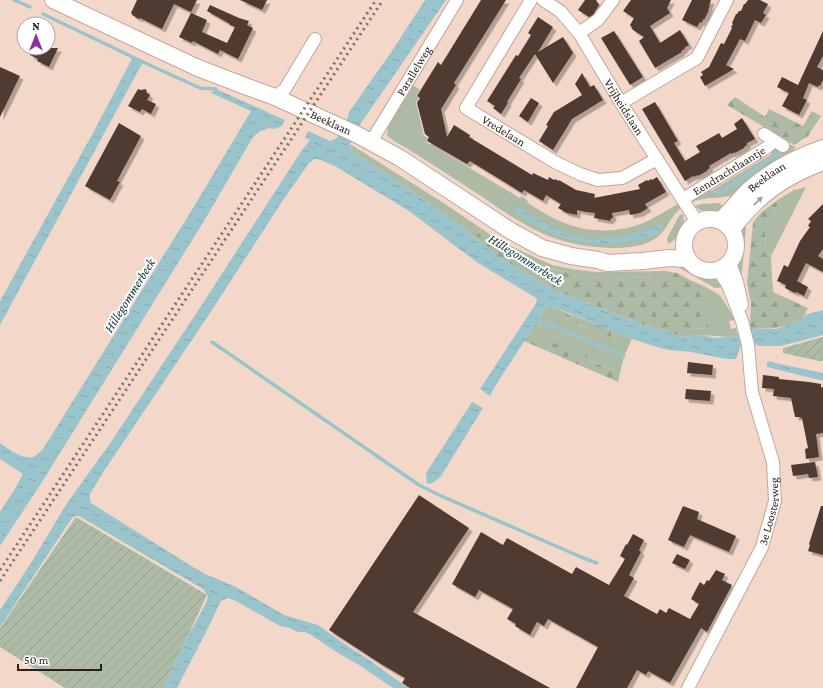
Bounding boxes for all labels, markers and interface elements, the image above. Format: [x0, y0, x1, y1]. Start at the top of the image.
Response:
north arrow [16, 16, 56, 56]
text: N [32, 20, 40, 32]
street label: Parallelweg [394, 43, 434, 98]
street label: Vrijheidslaan [601, 76, 647, 138]
street label: Beeklaan [308, 107, 354, 138]
street label: Vredelaan [479, 112, 528, 150]
street label: Eendrachtlaantje [690, 143, 768, 198]
street label: Beeklaan [745, 158, 789, 195]
one-way arrow [753, 196, 763, 205]
water label: Hillegommerbeek [486, 231, 567, 289]
water label: Hillegommerbeek [101, 254, 159, 335]
street label: 3e Loosterweg [756, 477, 782, 547]
scale bar [18, 646, 101, 672]
text: 50 m [24, 653, 49, 667]

